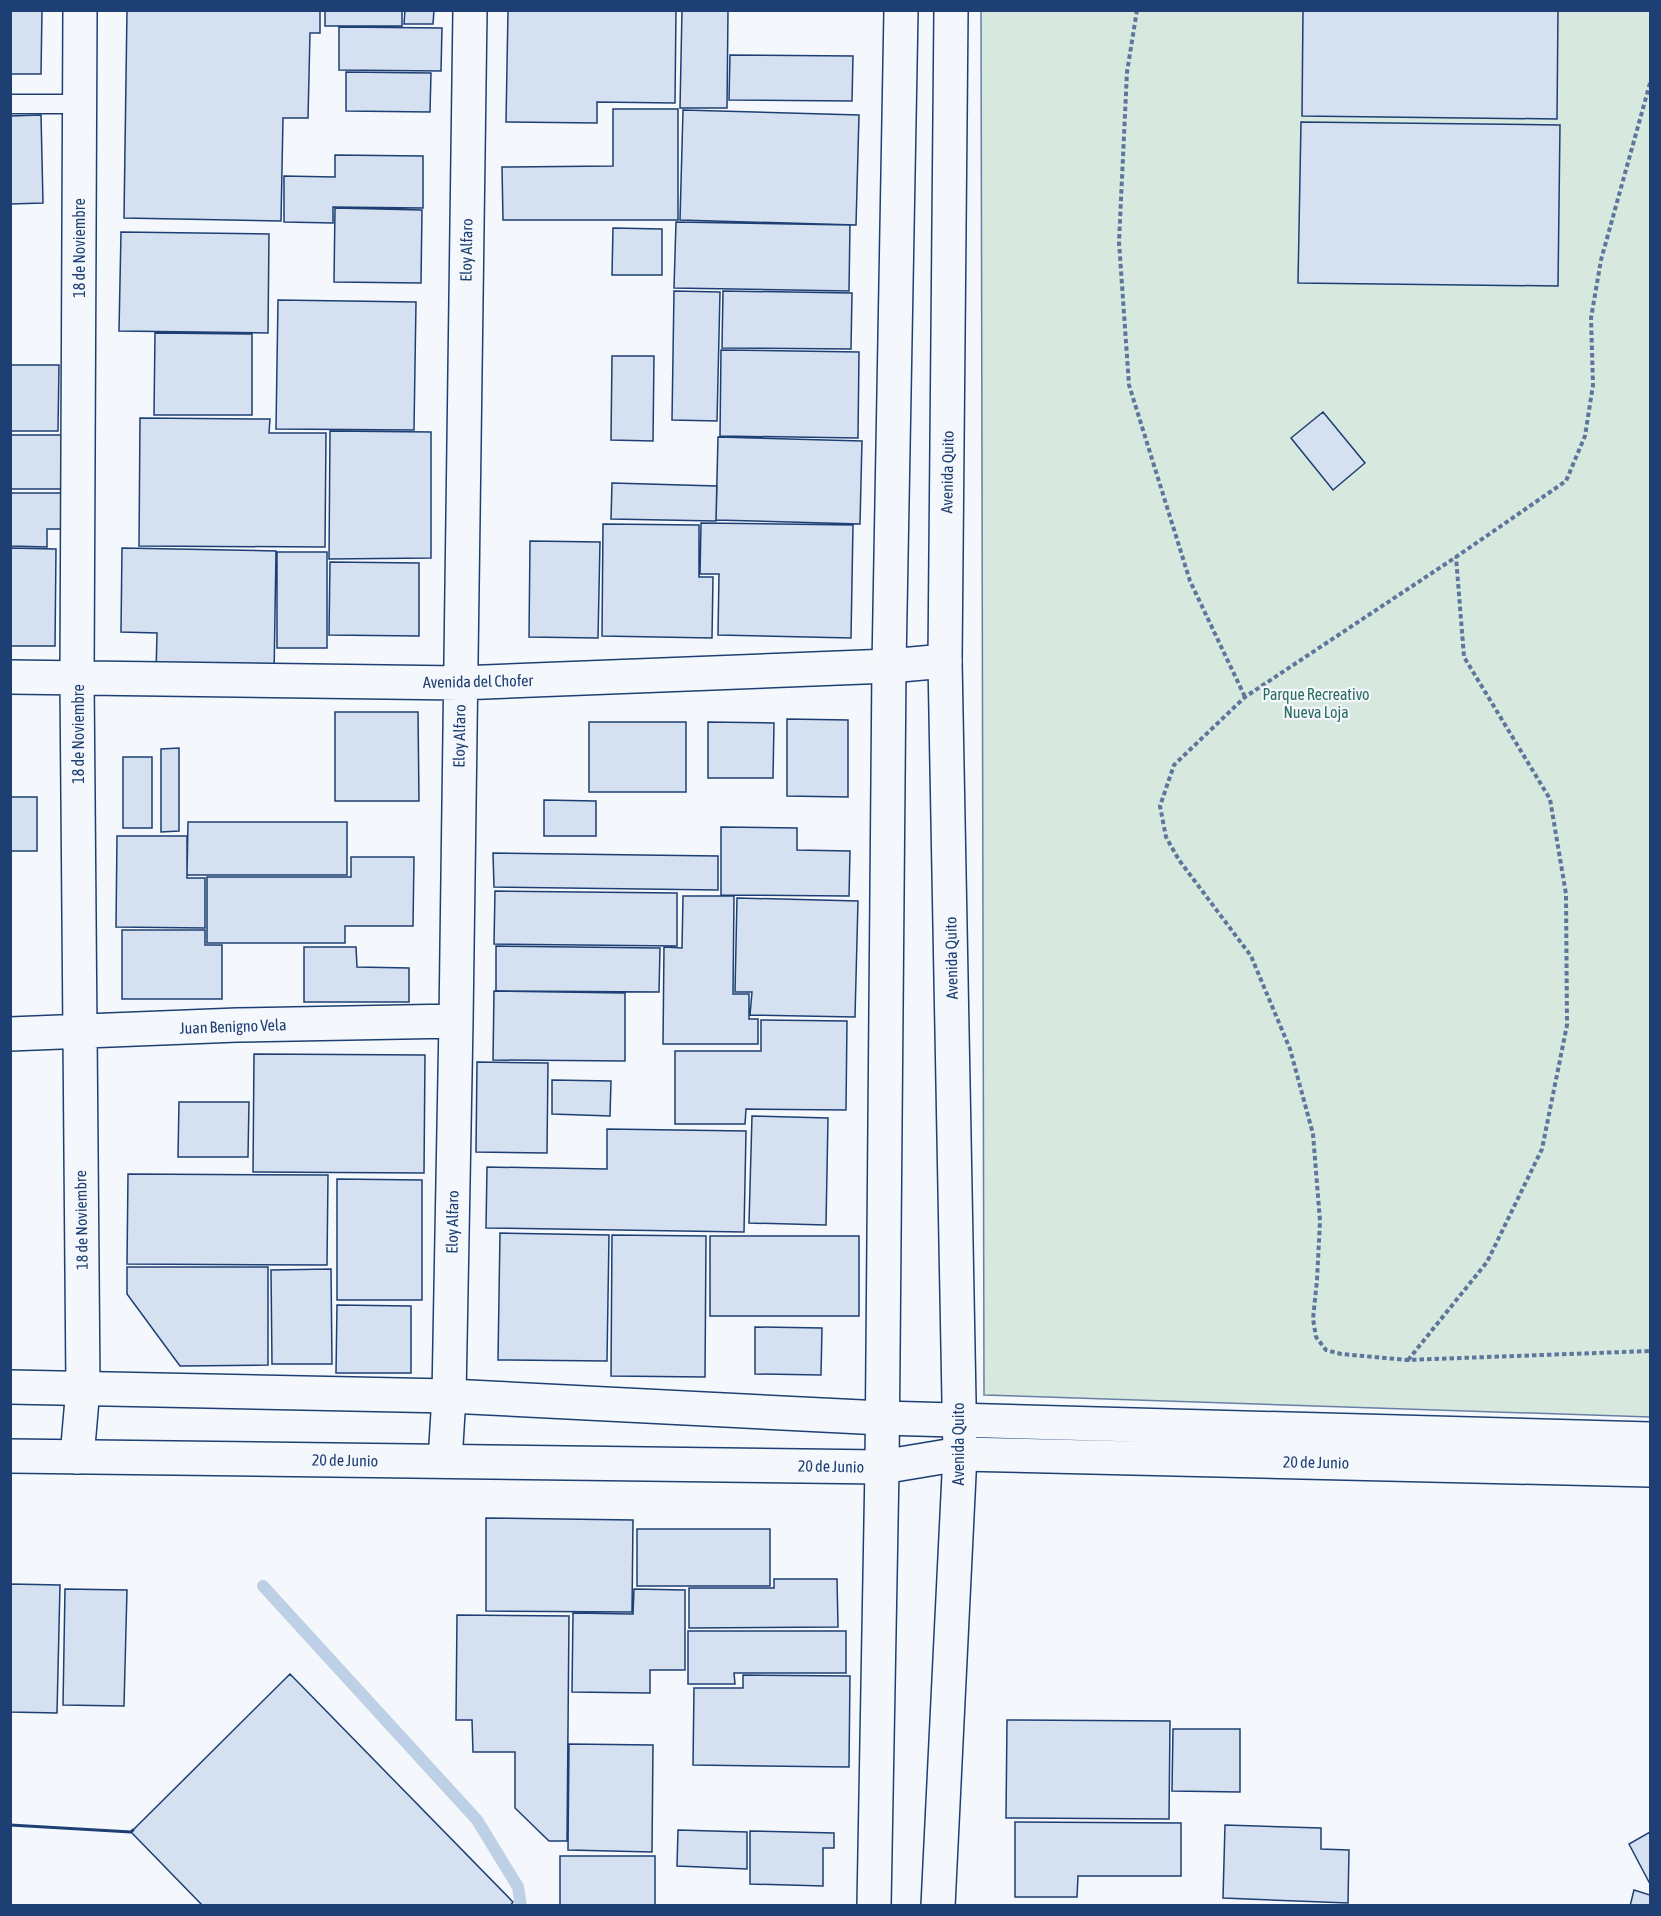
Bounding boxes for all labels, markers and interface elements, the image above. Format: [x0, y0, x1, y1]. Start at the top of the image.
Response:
street label: 18 de Noviembre [70, 198, 88, 298]
street label: Eloy Alfaro [456, 218, 477, 282]
street label: Avenida Quito [937, 430, 957, 514]
street label: Avenida del Chofer [423, 671, 534, 691]
street label: 18 de Noviembre [69, 684, 87, 784]
park label: Parque Recreativo Nueva Loja [1262, 685, 1370, 722]
street label: Eloy Alfaro [449, 704, 470, 768]
street label: Avenida Quito [941, 916, 961, 1000]
street label: Juan Benigno Vela [179, 1015, 287, 1038]
street label: 18 de Noviembre [71, 1170, 91, 1270]
street label: Eloy Alfaro [442, 1190, 463, 1254]
street label: Avenida Quito [949, 1403, 967, 1485]
street label: 20 de Junio [312, 1450, 378, 1470]
street label: 20 de Junio [1283, 1452, 1349, 1472]
street label: 20 de Junio [798, 1456, 864, 1476]

